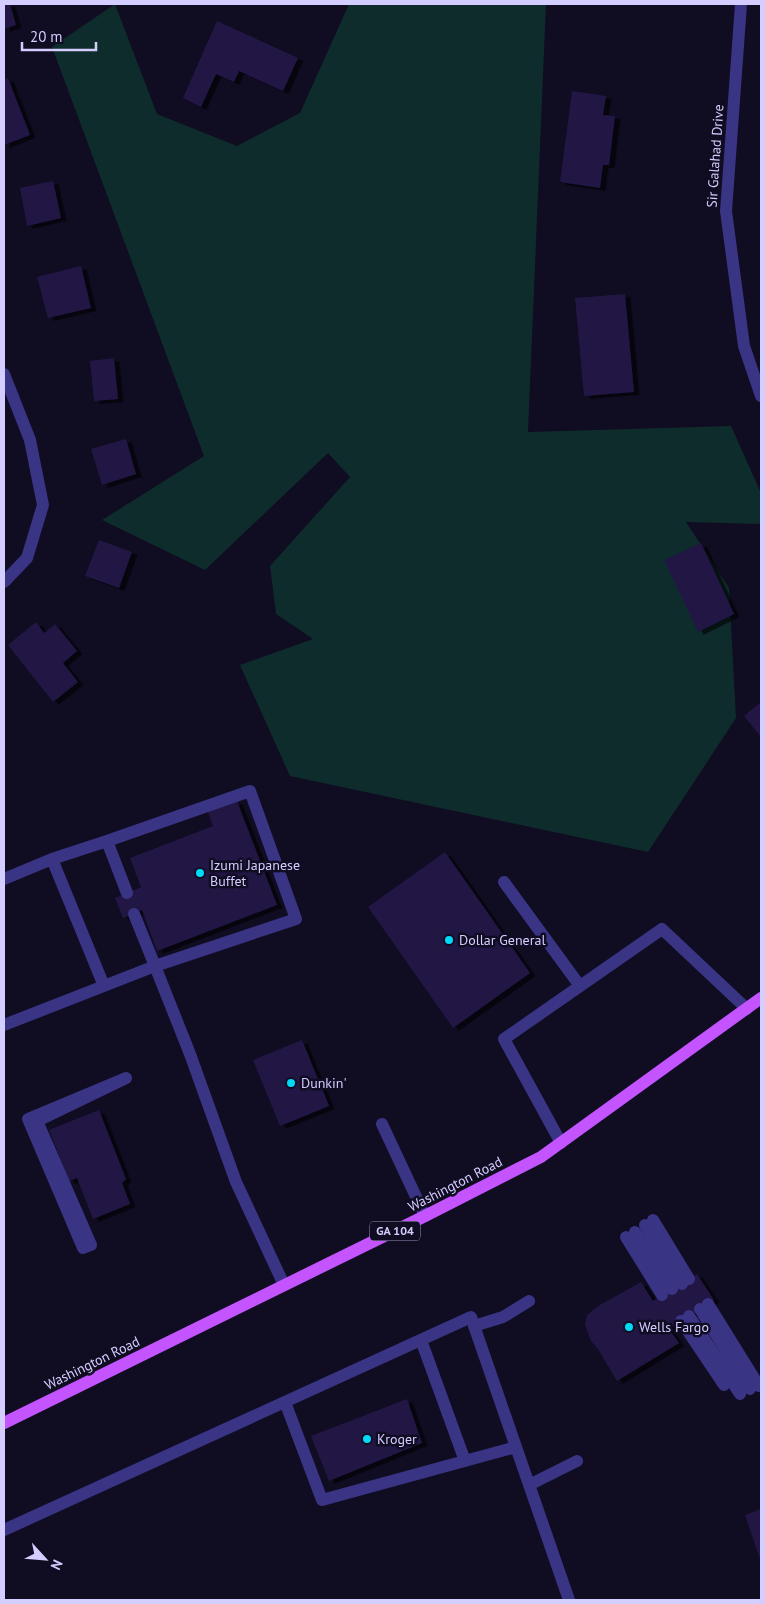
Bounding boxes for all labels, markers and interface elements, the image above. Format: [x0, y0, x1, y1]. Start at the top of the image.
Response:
scale bar [22, 20, 96, 52]
text: 20 m [30, 27, 63, 46]
street label: Sir Galahad Drive [702, 104, 728, 208]
place label: Izumi Japanese Buffet [210, 856, 300, 890]
marker: Izumi Japanese Buffet [194, 867, 206, 879]
place label: Dollar General [459, 931, 546, 949]
marker: Dollar General [443, 934, 455, 946]
place label: Dunkin' [301, 1074, 347, 1092]
marker: Dunkin' [285, 1077, 297, 1089]
street label: Washington Road [405, 1152, 505, 1216]
road number: GA 104 [370, 1222, 420, 1240]
place label: Wells Fargo [639, 1318, 709, 1336]
marker: Wells Fargo [623, 1321, 635, 1333]
street label: Washington Road [42, 1332, 142, 1394]
place label: Kroger [377, 1430, 417, 1448]
marker: Kroger [361, 1433, 373, 1445]
north arrow [20, 1534, 70, 1584]
text: N [47, 1557, 67, 1573]

